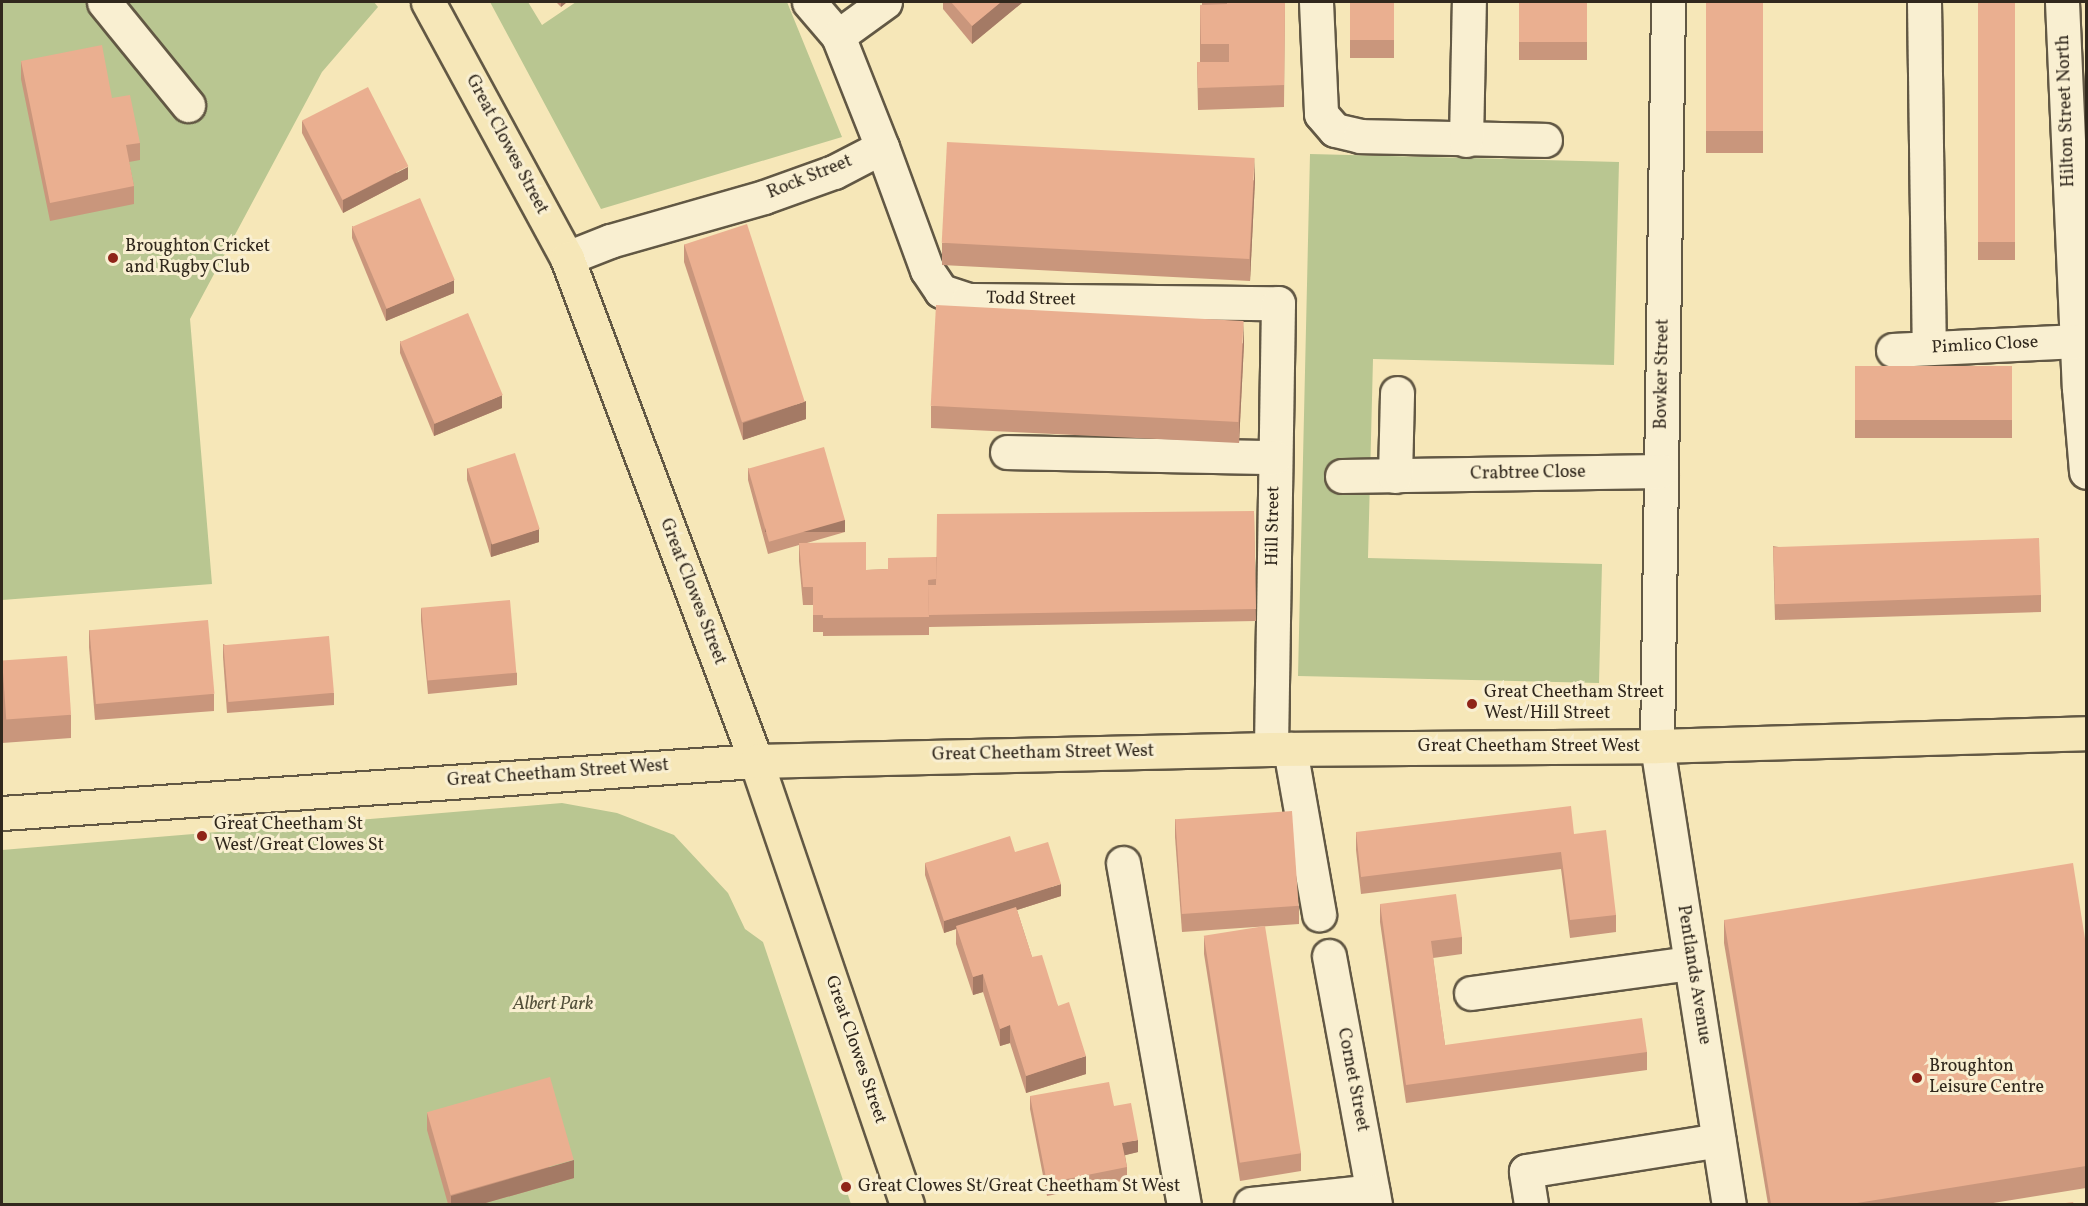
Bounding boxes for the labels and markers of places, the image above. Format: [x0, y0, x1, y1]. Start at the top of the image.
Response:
place label: Broughton Cricket and Rugby Club [125, 237, 270, 280]
marker: Broughton Cricket and Rugby Club [106, 251, 120, 265]
place label: Great Cheetham Street West/Hill Street [1484, 683, 1664, 726]
marker: Great Cheetham Street West/Hill Street [1465, 697, 1479, 711]
place label: Great Cheetham St West/Great Clowes St [214, 815, 384, 858]
marker: Great Cheetham St West/Great Clowes St [195, 829, 209, 843]
place label: Broughton Leisure Centre [1929, 1057, 2044, 1100]
marker: Broughton Leisure Centre [1910, 1071, 1924, 1085]
place label: Great Clowes St/Great Cheetham St West [858, 1176, 1181, 1198]
marker: Great Clowes St/Great Cheetham St West [839, 1180, 853, 1194]

